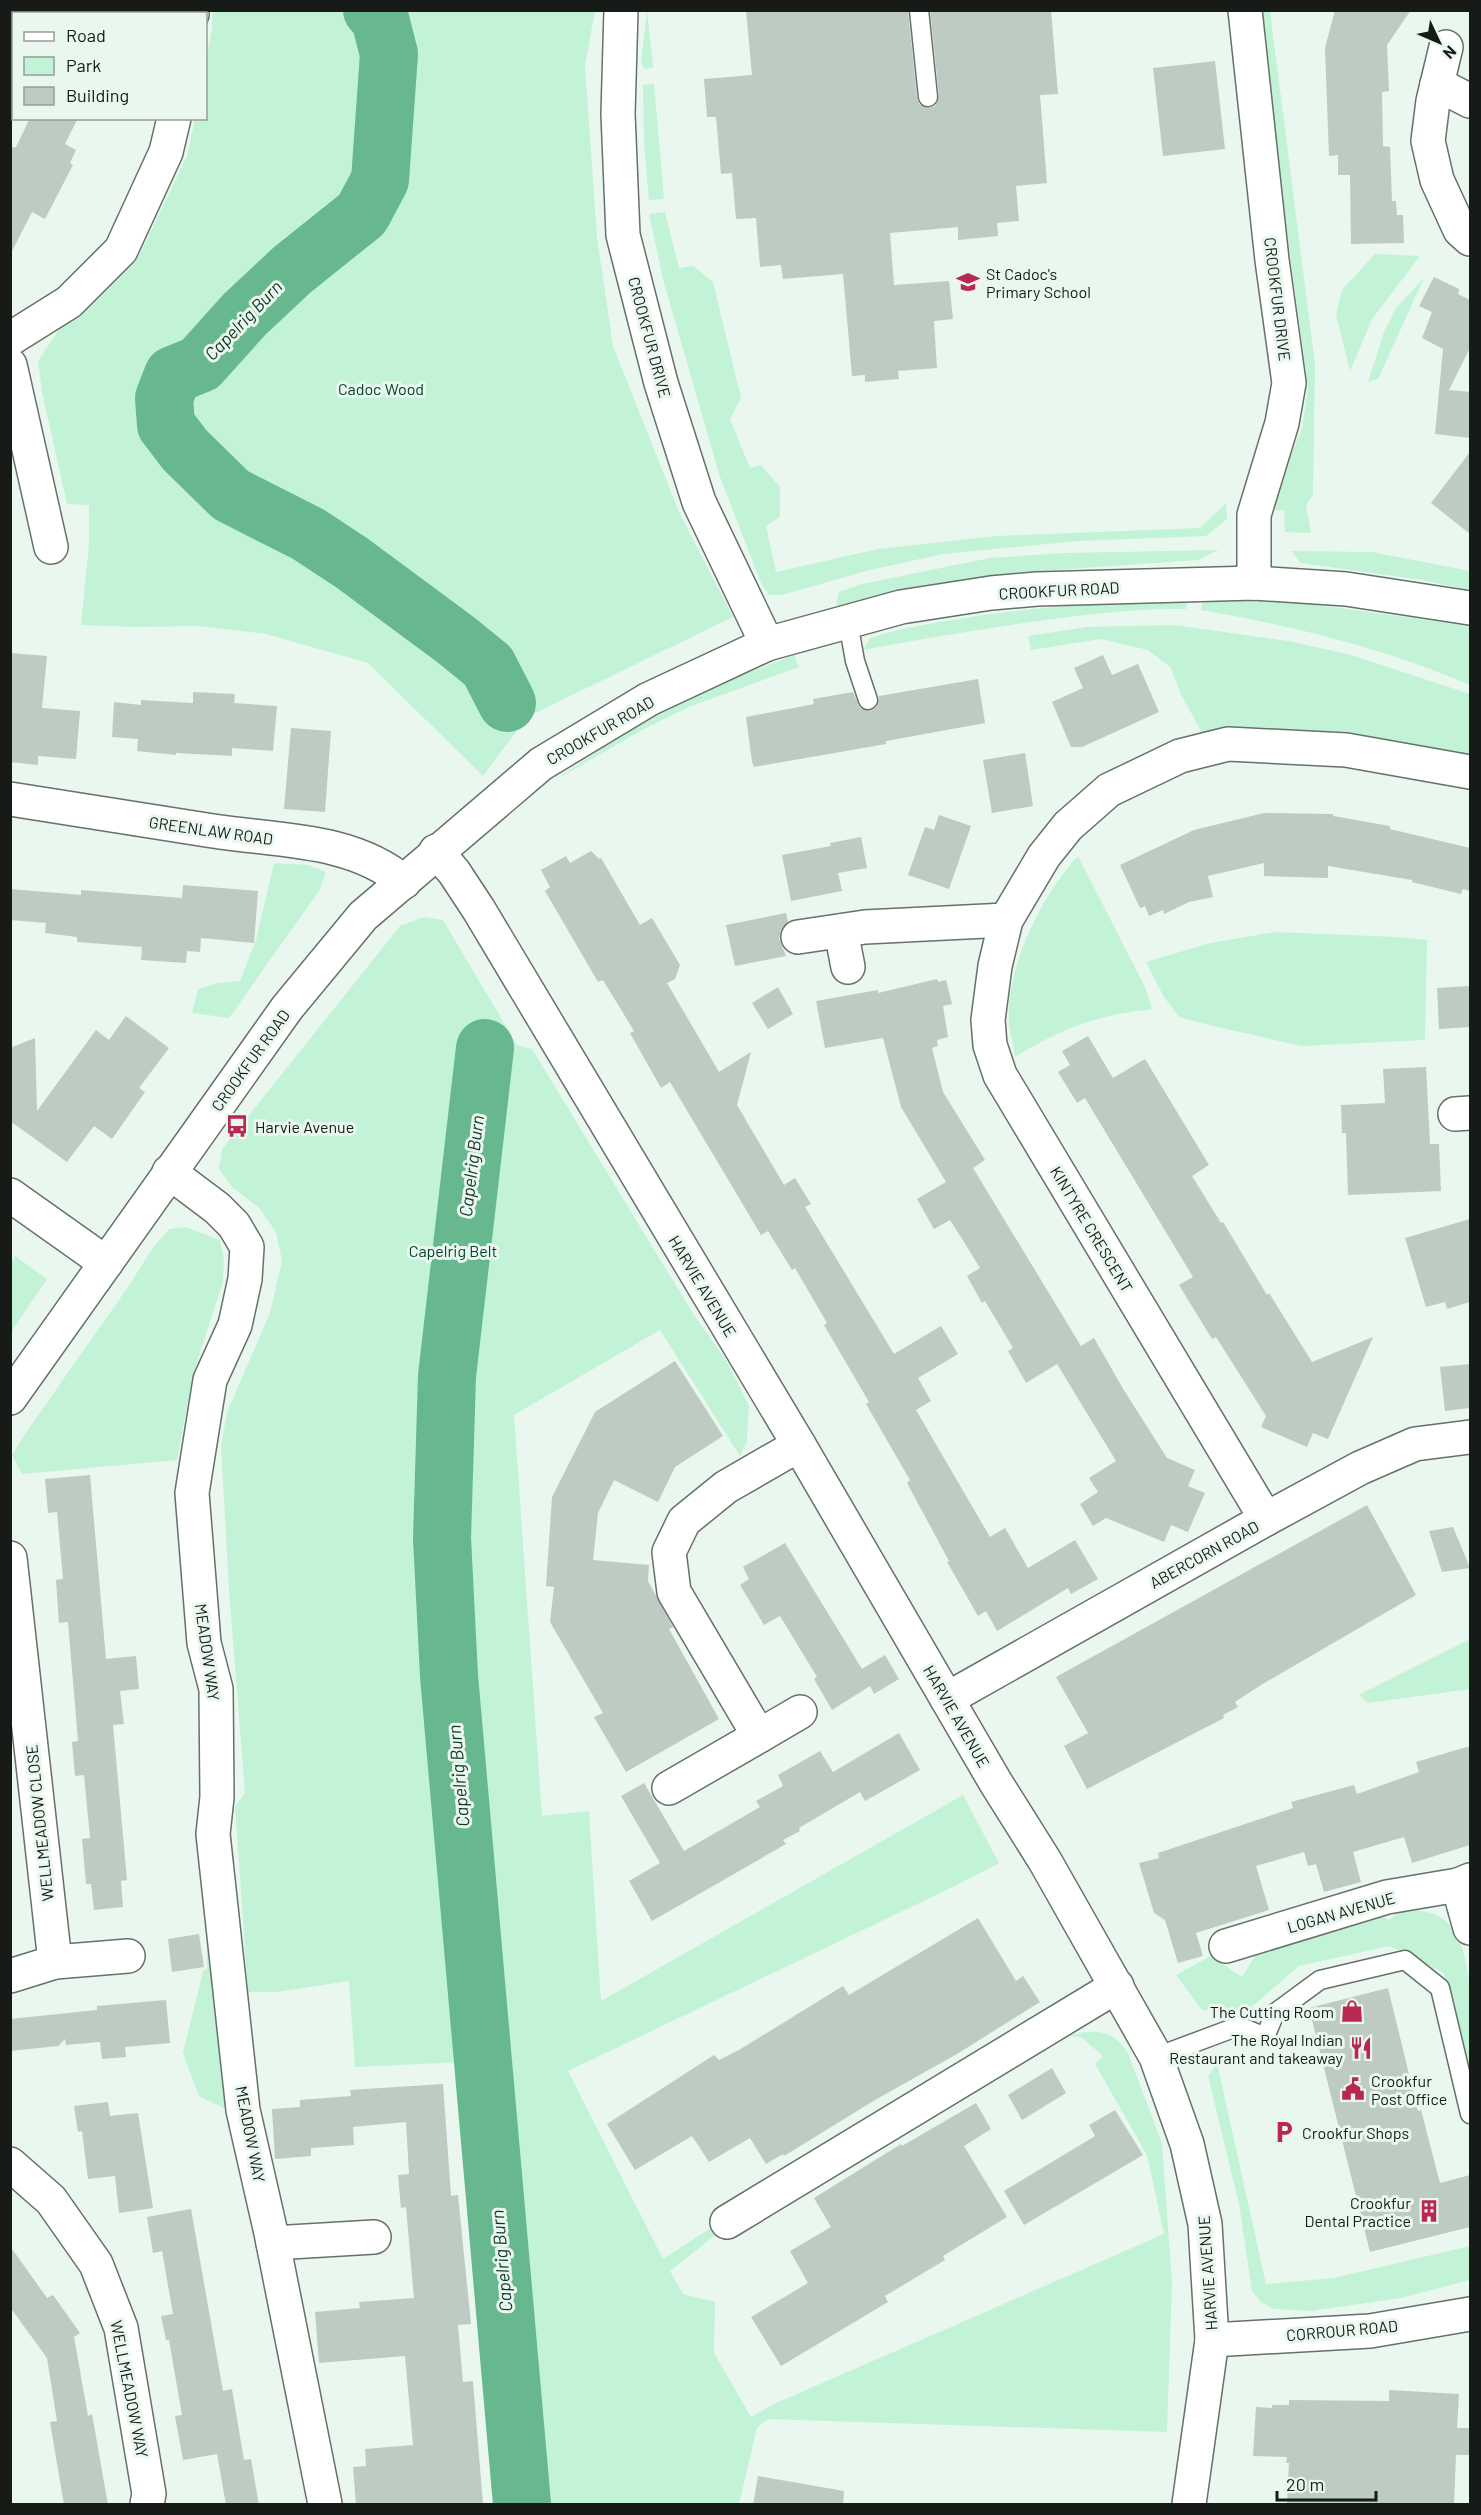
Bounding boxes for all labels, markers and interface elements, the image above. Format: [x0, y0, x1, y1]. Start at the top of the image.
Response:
legend [12, 12, 207, 120]
north arrow [1409, 12, 1469, 72]
text: Road [66, 24, 106, 46]
text: N [1440, 42, 1461, 63]
text: Park [66, 54, 101, 76]
text: Building [66, 84, 129, 106]
street label: CROOKFUR DRIVE [1261, 236, 1295, 362]
place label: St Cadoc's Primary School [986, 264, 1091, 301]
school or university icon: St Cadoc's Primary School [955, 269, 981, 295]
street label: CROOKFUR DRIVE [625, 274, 675, 400]
water label: Capelrig Burn [200, 276, 286, 364]
park label: Cadoc Wood [338, 379, 424, 398]
street label: CROOKFUR ROAD [998, 577, 1120, 603]
street label: CROOKFUR ROAD [543, 692, 657, 768]
street label: GREENLAW ROAD [148, 812, 274, 848]
street label: CROOKFUR ROAD [207, 1005, 293, 1115]
bus stop icon: Harvie Avenue [224, 1113, 250, 1139]
water label: Capelrig Burn [454, 1114, 488, 1218]
place label: Harvie Avenue [255, 1117, 354, 1136]
street label: KINTYRE CRESCENT [1047, 1163, 1137, 1295]
street label: HARVIE AVENUE [665, 1232, 741, 1340]
park label: Capelrig Belt [409, 1241, 497, 1260]
street label: ABERCORN ROAD [1146, 1516, 1262, 1592]
street label: MEADOW WAY [192, 1602, 224, 1702]
street label: HARVIE AVENUE [920, 1661, 994, 1771]
water label: Capelrig Burn [443, 1724, 473, 1828]
street label: WELLMEADOW CLOSE [21, 1744, 57, 1902]
street label: LOGAN AVENUE [1285, 1888, 1397, 1936]
shop icon: The Cutting Room [1339, 1998, 1365, 2024]
place label: The Cutting Room [1210, 2002, 1334, 2021]
place label: The Royal Indian Restaurant and takeaway [1169, 2030, 1344, 2067]
restaurant icon: The Royal Indian Restaurant and takeaway [1348, 2035, 1374, 2061]
place label: Crookfur Post Office [1371, 2071, 1447, 2108]
public building icon: Crookfur Post Office [1340, 2076, 1366, 2102]
street label: MEADOW WAY [232, 2084, 270, 2184]
parking icon: Crookfur Shops [1271, 2119, 1297, 2145]
place label: Crookfur Shops [1302, 2123, 1409, 2142]
place label: Crookfur Dental Practice [1305, 2193, 1411, 2230]
building icon: Crookfur Dental Practice [1416, 2198, 1442, 2224]
water label: Capelrig Burn [486, 2209, 516, 2313]
street label: HARVIE AVENUE [1194, 2215, 1220, 2331]
street label: CORROUR ROAD [1285, 2316, 1399, 2344]
street label: WELLMEADOW WAY [107, 2319, 153, 2459]
scale bar [1277, 2464, 1376, 2502]
text: 20 m [1286, 2473, 1324, 2495]

